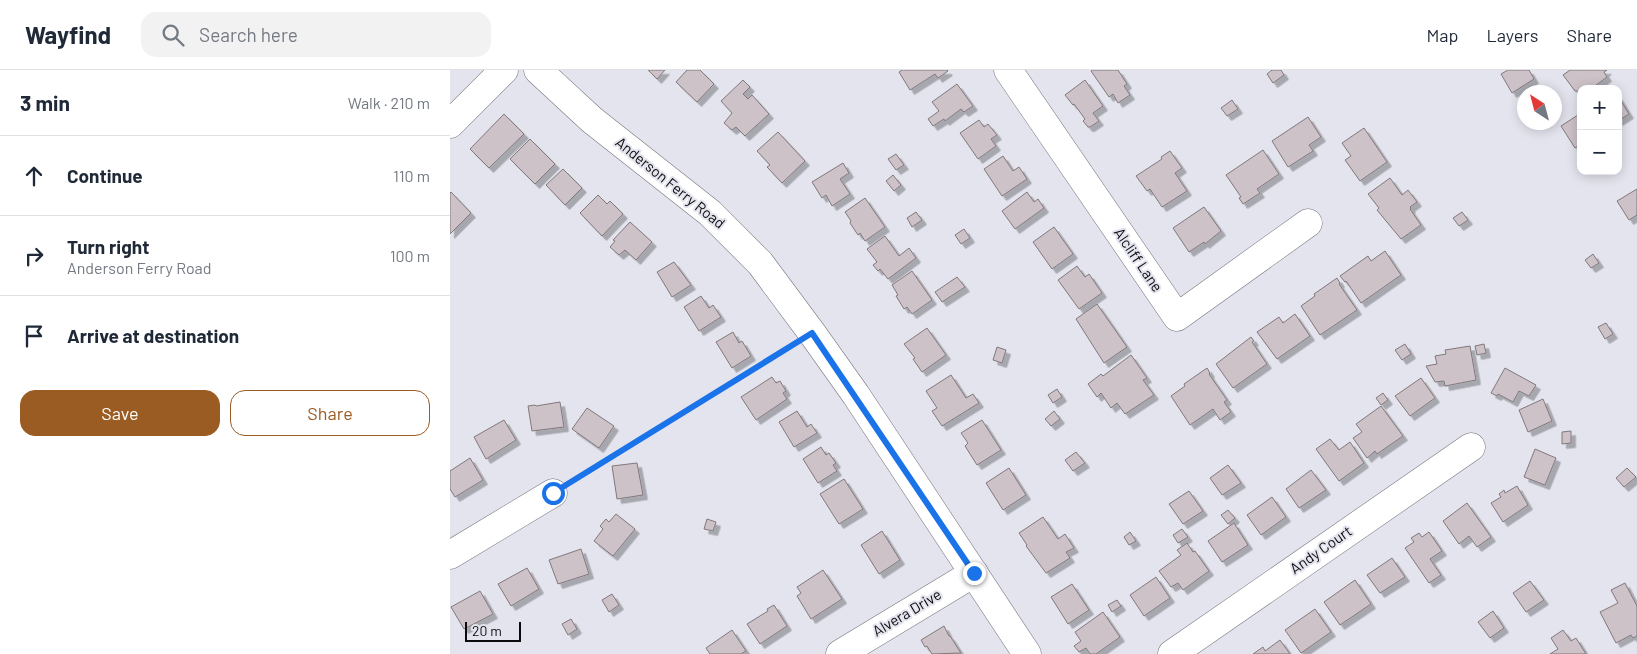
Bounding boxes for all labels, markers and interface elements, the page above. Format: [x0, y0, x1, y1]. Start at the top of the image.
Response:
search box [141, 12, 491, 57]
text: Wayfind [25, 20, 111, 49]
icon: search [159, 21, 187, 49]
text: Search here [199, 23, 298, 46]
text: Map [1426, 24, 1458, 46]
text: Layers [1486, 24, 1539, 46]
text: Share [1567, 24, 1612, 46]
north arrow [1517, 85, 1562, 130]
map controls [1577, 85, 1622, 175]
button: + [1577, 85, 1622, 130]
text: 3 min [20, 90, 70, 115]
text: Walk · 210 m [348, 93, 430, 112]
button: − [1577, 130, 1622, 175]
street label: Anderson Ferry Road [612, 133, 729, 232]
icon: ahead [20, 162, 48, 190]
text: Continue [67, 164, 143, 187]
text: 110 m [393, 166, 430, 185]
street label: Alcliff Lane [1111, 224, 1167, 295]
text: Turn right [67, 235, 149, 258]
icon: right [20, 242, 48, 270]
text: 100 m [390, 246, 430, 265]
text: Anderson Ferry Road [67, 258, 212, 277]
icon: arrive [20, 322, 48, 350]
text: Arrive at destination [67, 324, 239, 347]
button: Save [20, 390, 220, 436]
button: Share [230, 390, 430, 436]
route start [542, 482, 565, 505]
street label: Andy Court [1286, 521, 1355, 577]
route end [963, 562, 986, 585]
street label: Alvera Drive [869, 585, 944, 640]
scale bar [465, 619, 521, 642]
text: 20 m [472, 622, 502, 639]

